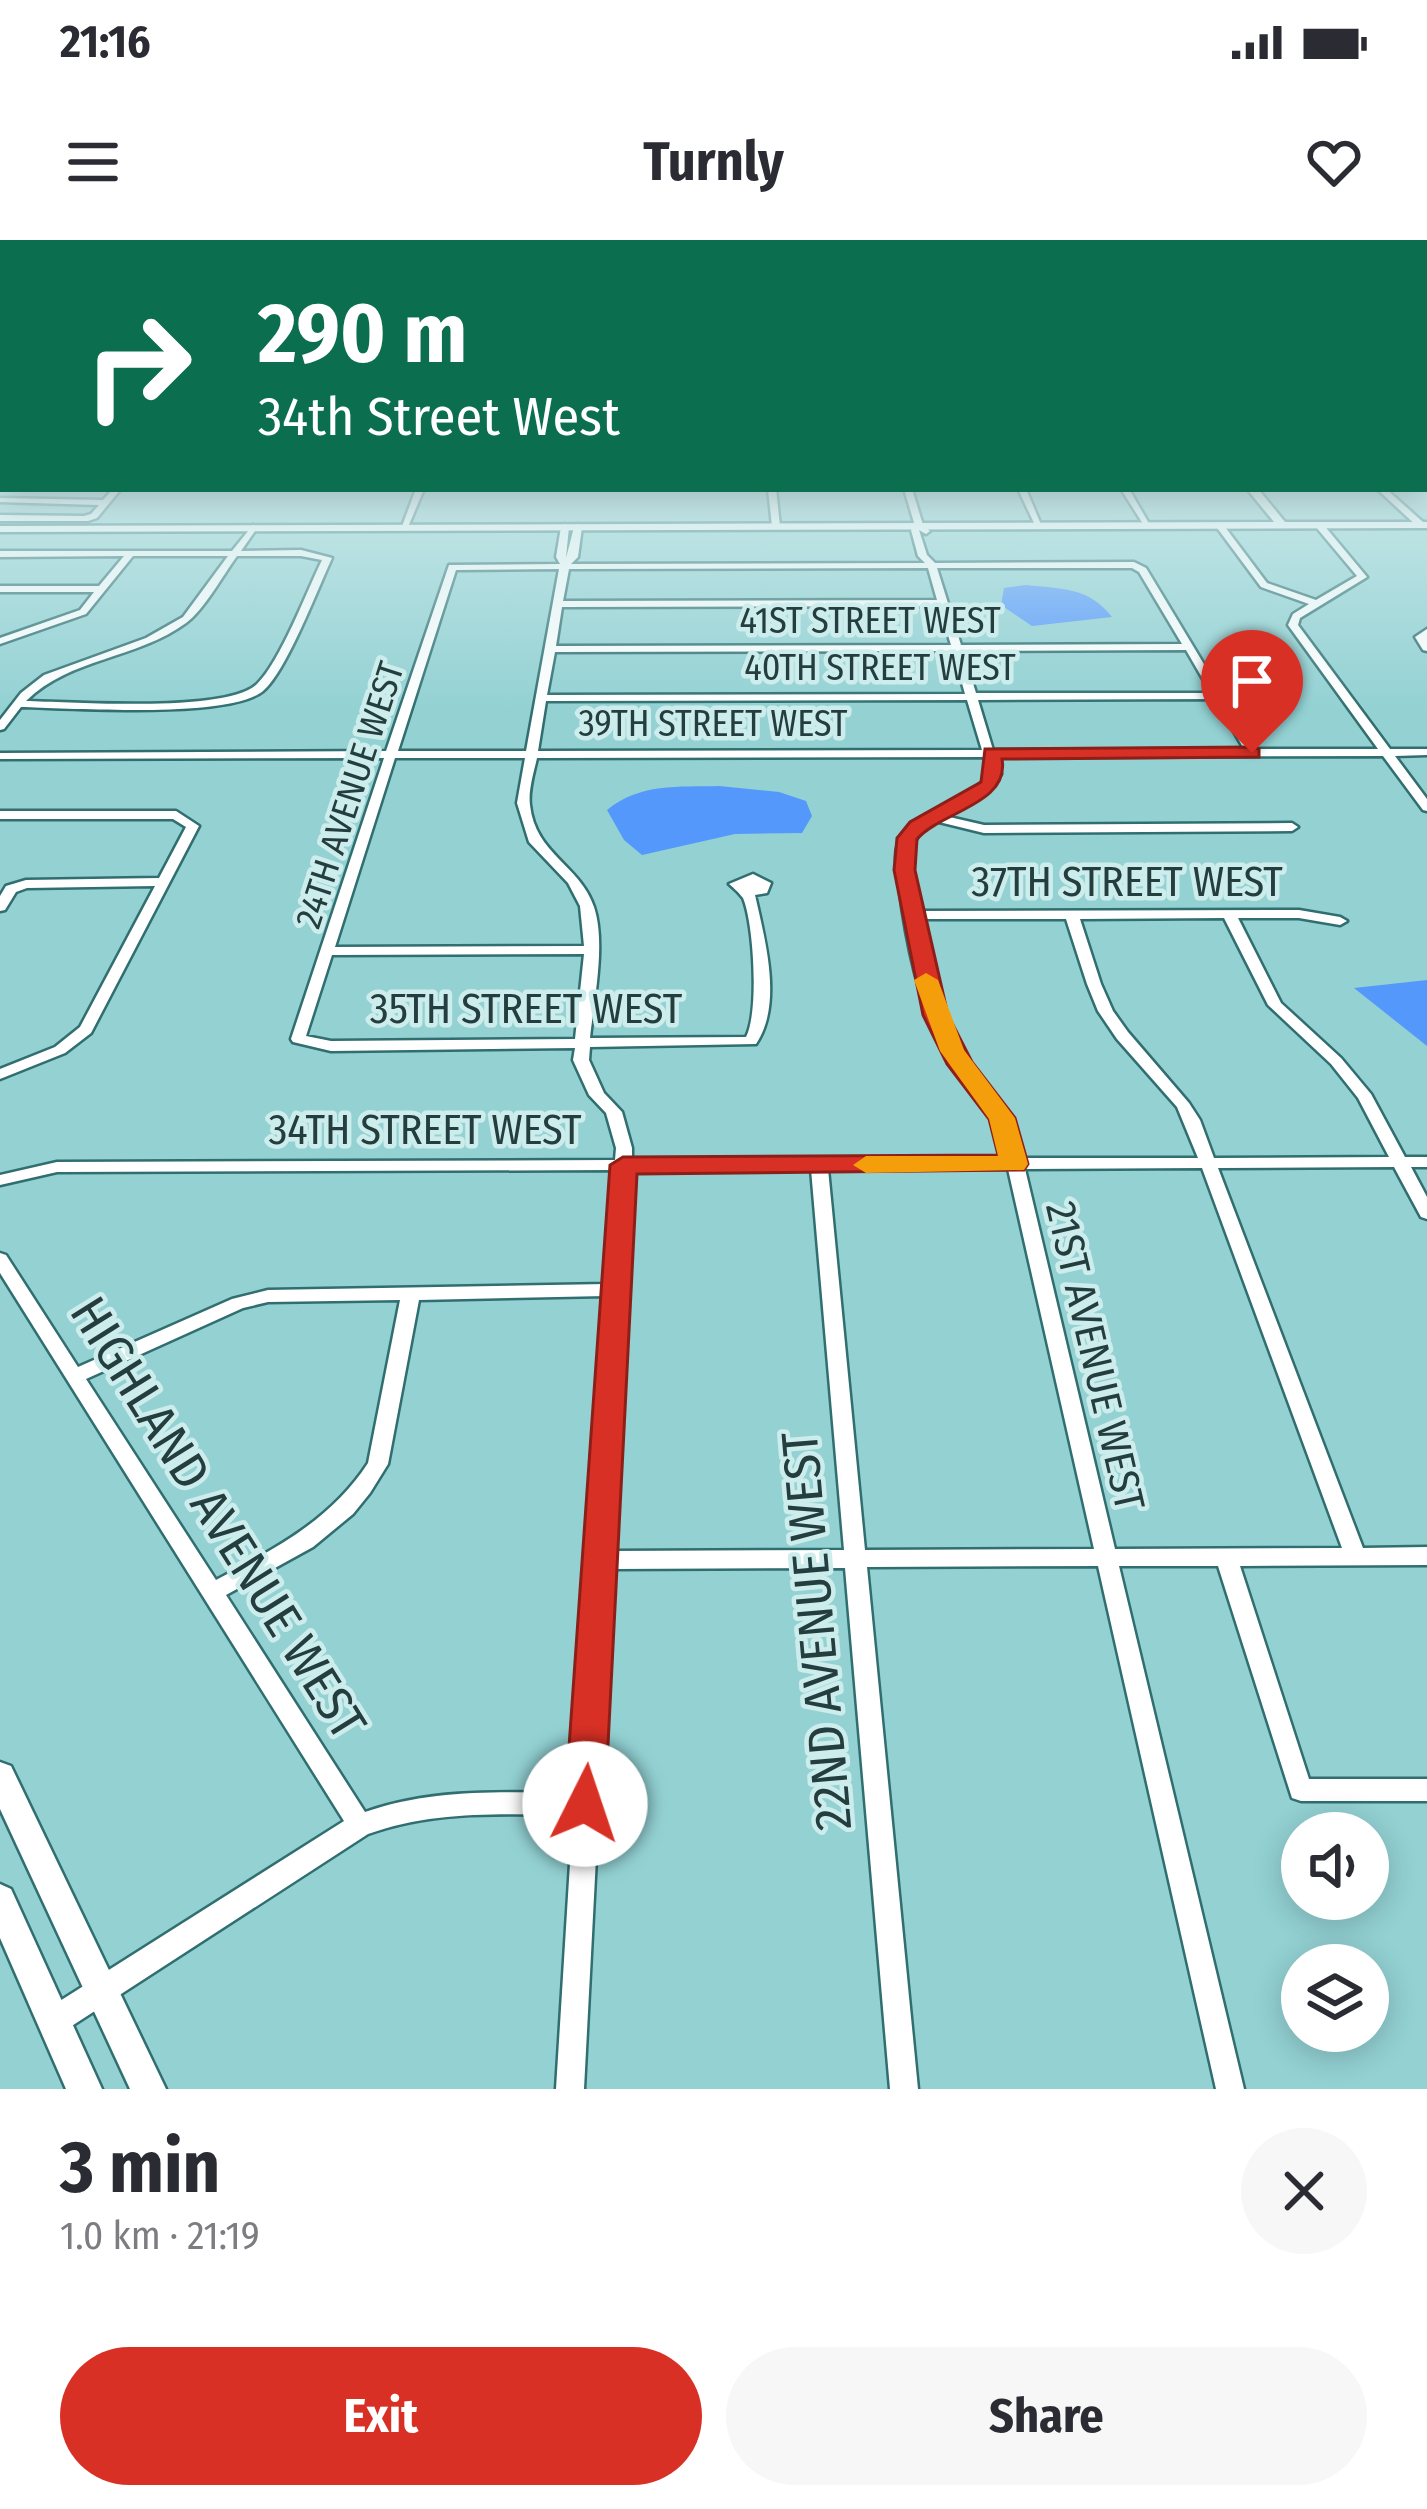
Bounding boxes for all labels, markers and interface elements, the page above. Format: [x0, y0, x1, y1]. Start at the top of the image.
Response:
text: 21:16 [60, 15, 150, 69]
icon: menu [60, 129, 126, 195]
icon: heart [1301, 129, 1367, 195]
text: Turnly [643, 130, 784, 194]
text: 290 m [258, 283, 467, 384]
icon: right [60, 288, 216, 444]
text: 34th Street West [258, 385, 620, 449]
street label: 41ST STREET WEST [739, 599, 1001, 643]
pin [1201, 630, 1303, 753]
street label: 40TH STREET WEST [744, 646, 1016, 690]
icon: arrive [1219, 648, 1285, 714]
street label: 24TH AVENUE WEST [286, 656, 414, 933]
street label: 39TH STREET WEST [578, 702, 848, 746]
street label: 37TH STREET WEST [971, 857, 1283, 907]
street label: 35TH STREET WEST [370, 984, 683, 1034]
street label: 34TH STREET WEST [269, 1105, 582, 1155]
street label: 21ST AVENUE WEST [1035, 1197, 1155, 1516]
street label: HIGHLAND AVENUE WEST [57, 1286, 379, 1750]
street label: 22ND AVENUE WEST [769, 1429, 865, 1833]
position arrow [522, 1741, 648, 1867]
map controls [1281, 1812, 1389, 2052]
button: sound [1281, 1812, 1389, 1920]
button: layers [1281, 1944, 1389, 2052]
text: 3 min [60, 2125, 220, 2211]
button: close [1241, 2128, 1367, 2254]
text: 1.0 km · 21:19 [60, 2213, 260, 2259]
button: Exit [60, 2347, 702, 2485]
button: Share [726, 2347, 1367, 2485]

